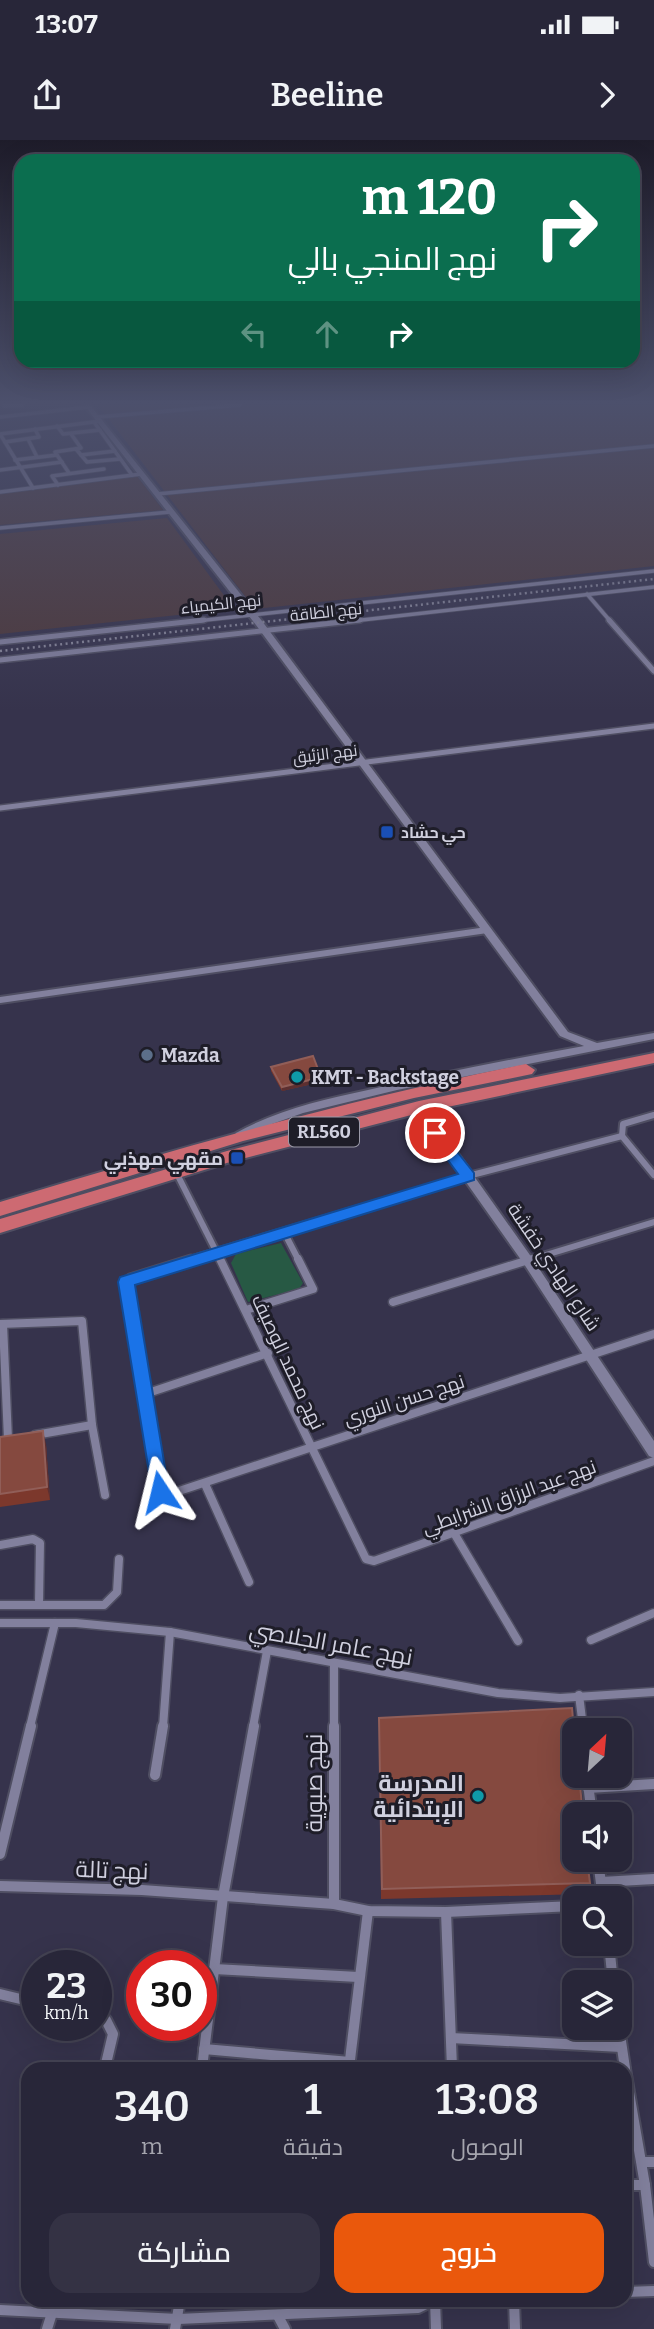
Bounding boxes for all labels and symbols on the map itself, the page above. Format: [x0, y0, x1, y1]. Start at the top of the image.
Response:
street label: نهج الكيمياء [180, 590, 262, 620]
street label: نهج الطاقة [289, 599, 363, 627]
street label: نهج الزئبق [292, 741, 359, 769]
place label: حي حشاد [401, 823, 466, 845]
marker: حي حشاد [379, 824, 395, 840]
place label: Mazda [161, 1044, 220, 1067]
marker: Mazda [139, 1047, 155, 1063]
place label: KMT - Backstage [311, 1066, 459, 1089]
marker: KMT - Backstage [289, 1069, 305, 1085]
pin [405, 1103, 465, 1163]
road number: RL560 [289, 1118, 359, 1147]
place label: مقهي مهذبي [104, 1147, 223, 1174]
marker: مقهي مهذبي [229, 1150, 245, 1166]
street label: شارع الهادي خفشة [500, 1199, 605, 1337]
street label: نهج محمد الوصيف [245, 1291, 329, 1434]
street label: نهج حسن النوري [341, 1370, 468, 1433]
position arrow [123, 1455, 197, 1529]
street label: نهج عبد الرزاق الشرايطي [419, 1455, 600, 1542]
street label: نهج عامر الجلاصي [247, 1615, 415, 1674]
north arrow [562, 1718, 632, 1788]
street label: نهج صبوية [300, 1734, 330, 1832]
place label: المدرسة الإبتدائية [373, 1769, 464, 1824]
marker: المدرسة الإبتدائية [470, 1788, 486, 1804]
street label: نهج تالة [75, 1855, 149, 1887]
speed limit sign: 30 [126, 1950, 217, 2041]

